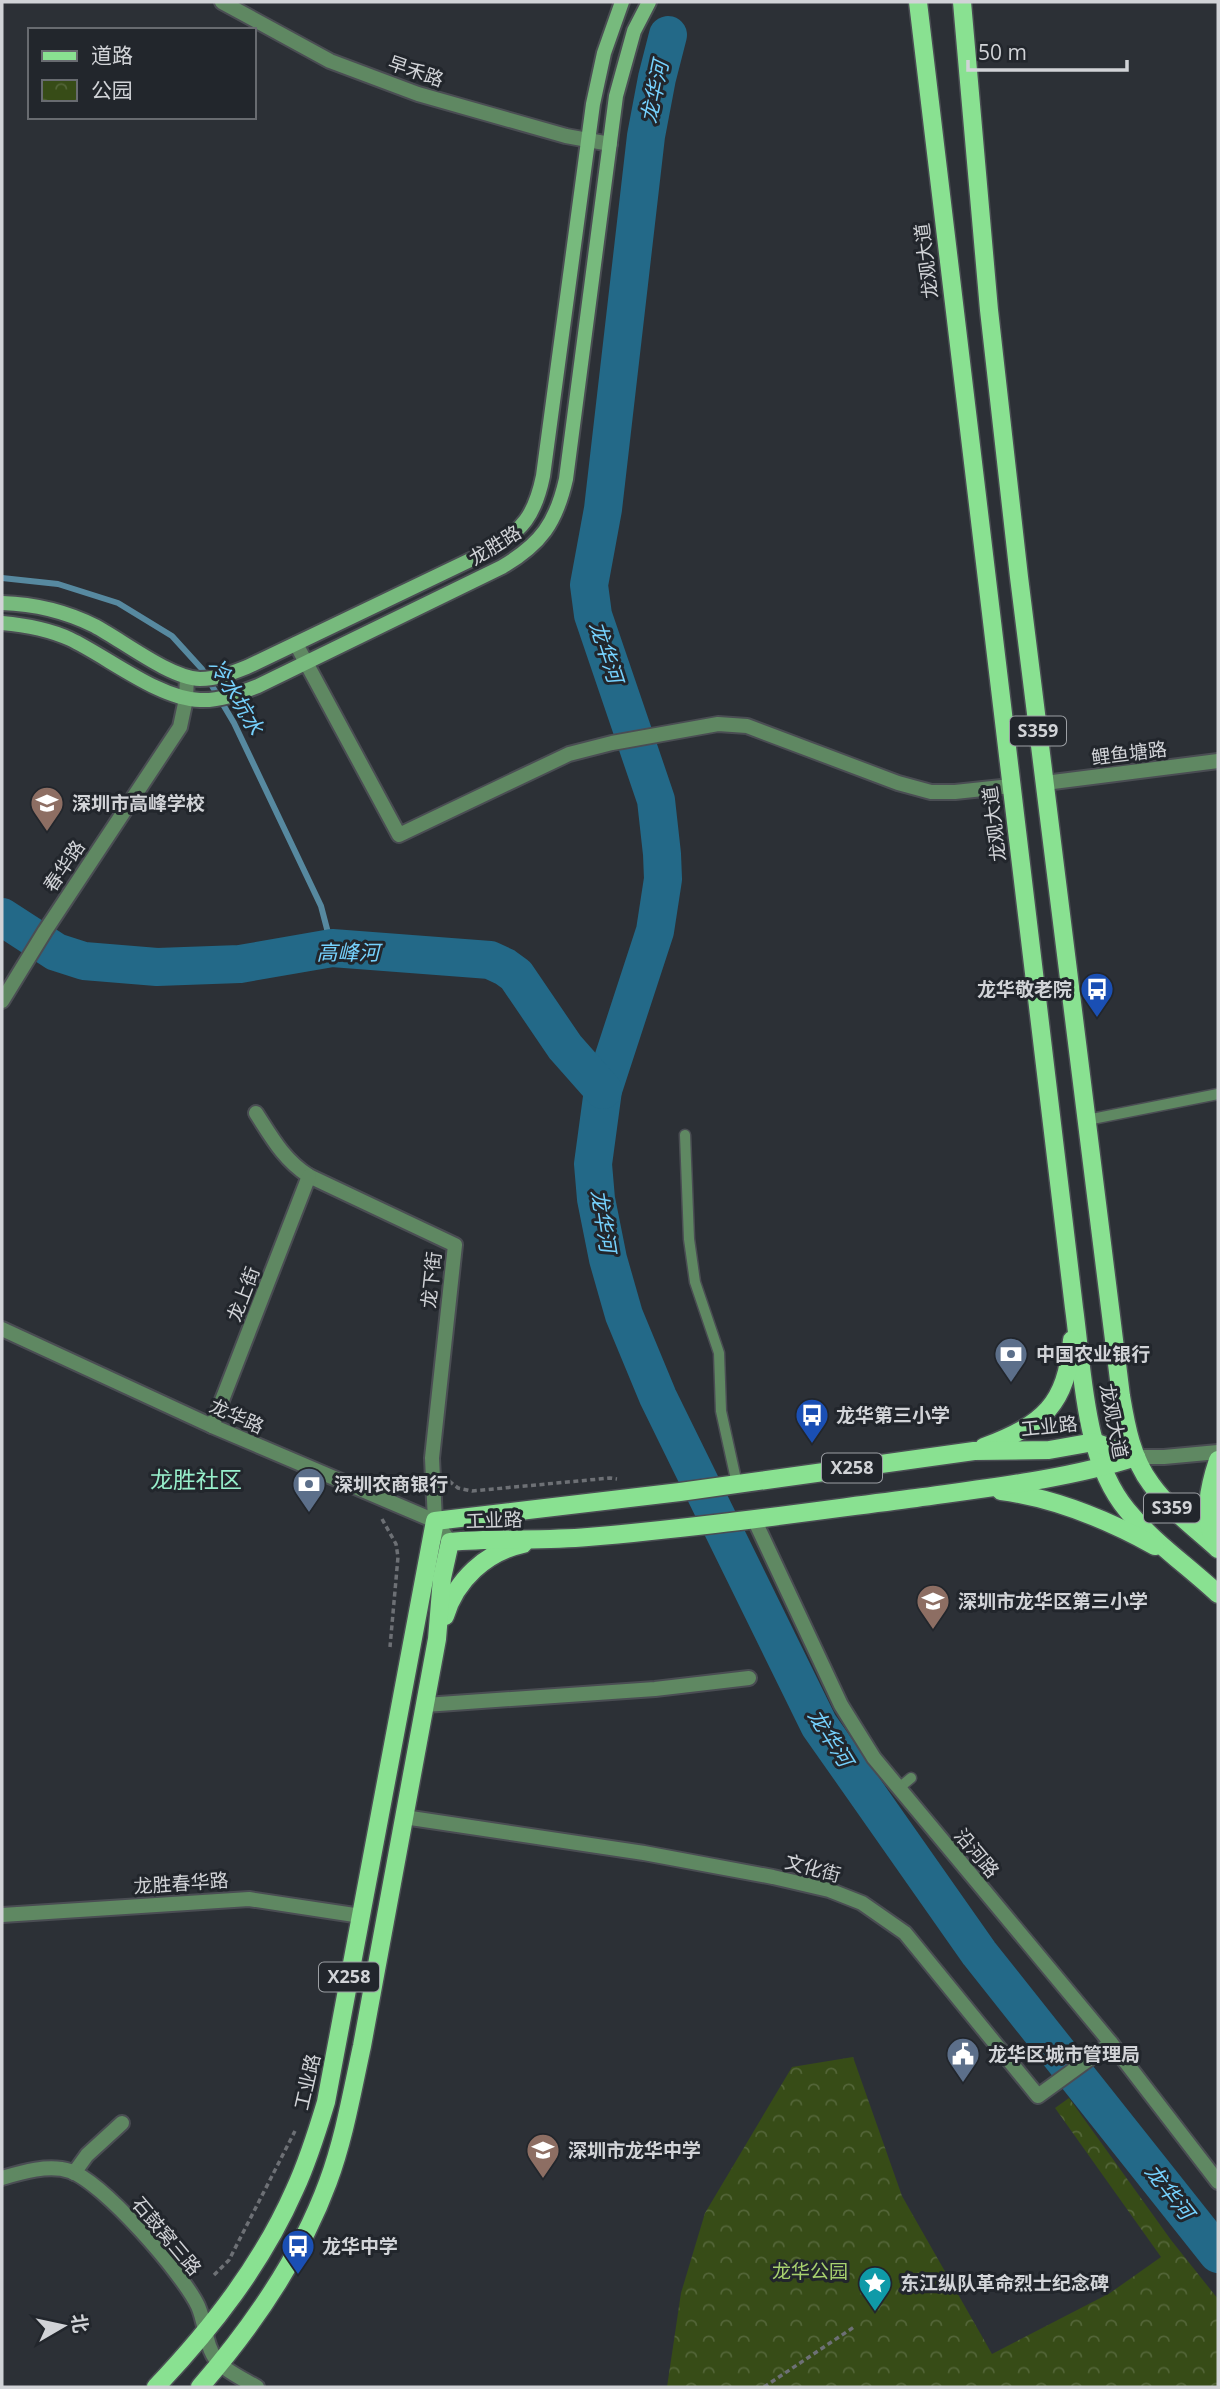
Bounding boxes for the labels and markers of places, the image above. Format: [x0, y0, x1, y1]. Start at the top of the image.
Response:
school or university icon: 深圳市高峰学校 [28, 784, 66, 833]
place label: 深圳市高峰学校 [72, 790, 205, 816]
bus stop icon: 龙华敬老院 [1078, 970, 1116, 1019]
place label: 龙华敬老院 [977, 976, 1072, 1002]
bank icon: 中国农业银行 [992, 1335, 1030, 1384]
place label: 中国农业银行 [1036, 1341, 1150, 1367]
bus stop icon: 龙华第三小学 [793, 1396, 831, 1445]
place label: 龙华第三小学 [836, 1402, 950, 1428]
bank icon: 深圳农商银行 [290, 1465, 328, 1514]
place label: 深圳农商银行 [334, 1471, 448, 1497]
school or university icon: 深圳市龙华区第三小学 [914, 1582, 952, 1631]
place label: 深圳市龙华区第三小学 [958, 1588, 1148, 1614]
public building icon: 龙华区城市管理局 [944, 2035, 982, 2084]
place label: 龙华区城市管理局 [988, 2041, 1140, 2067]
school or university icon: 深圳市龙华中学 [524, 2131, 562, 2180]
place label: 深圳市龙华中学 [568, 2137, 701, 2163]
bus stop icon: 龙华中学 [279, 2227, 317, 2276]
place label: 龙华中学 [322, 2233, 398, 2259]
place icon: 东江纵队革命烈士纪念碑 [856, 2264, 894, 2313]
place label: 东江纵队革命烈士纪念碑 [900, 2270, 1109, 2296]

